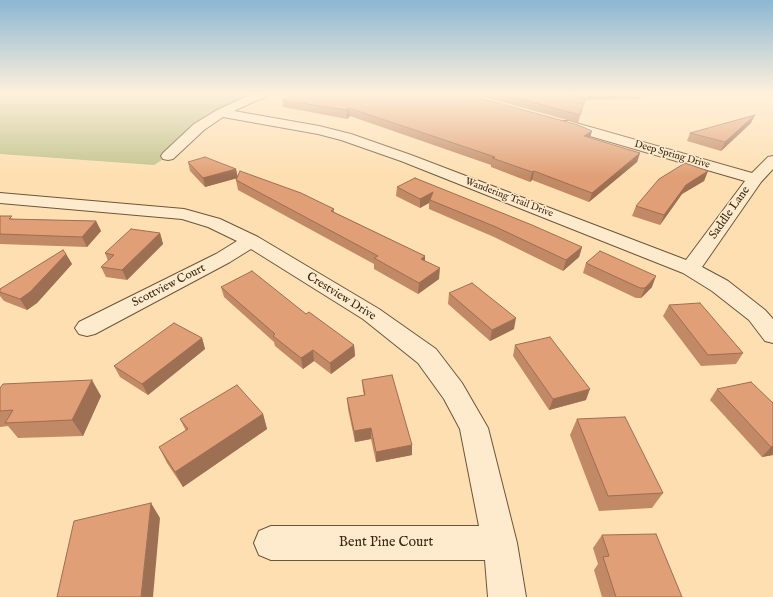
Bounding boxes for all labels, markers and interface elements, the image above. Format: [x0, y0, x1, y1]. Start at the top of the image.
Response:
street label: Deep Spring Drive [633, 138, 711, 172]
street label: Wandering Trail Drive [463, 176, 555, 220]
street label: Saddle Lane [707, 184, 753, 242]
street label: Scottview Court [130, 261, 208, 311]
street label: Crestview Drive [304, 270, 378, 324]
street label: Bent Pine Court [339, 535, 433, 551]

